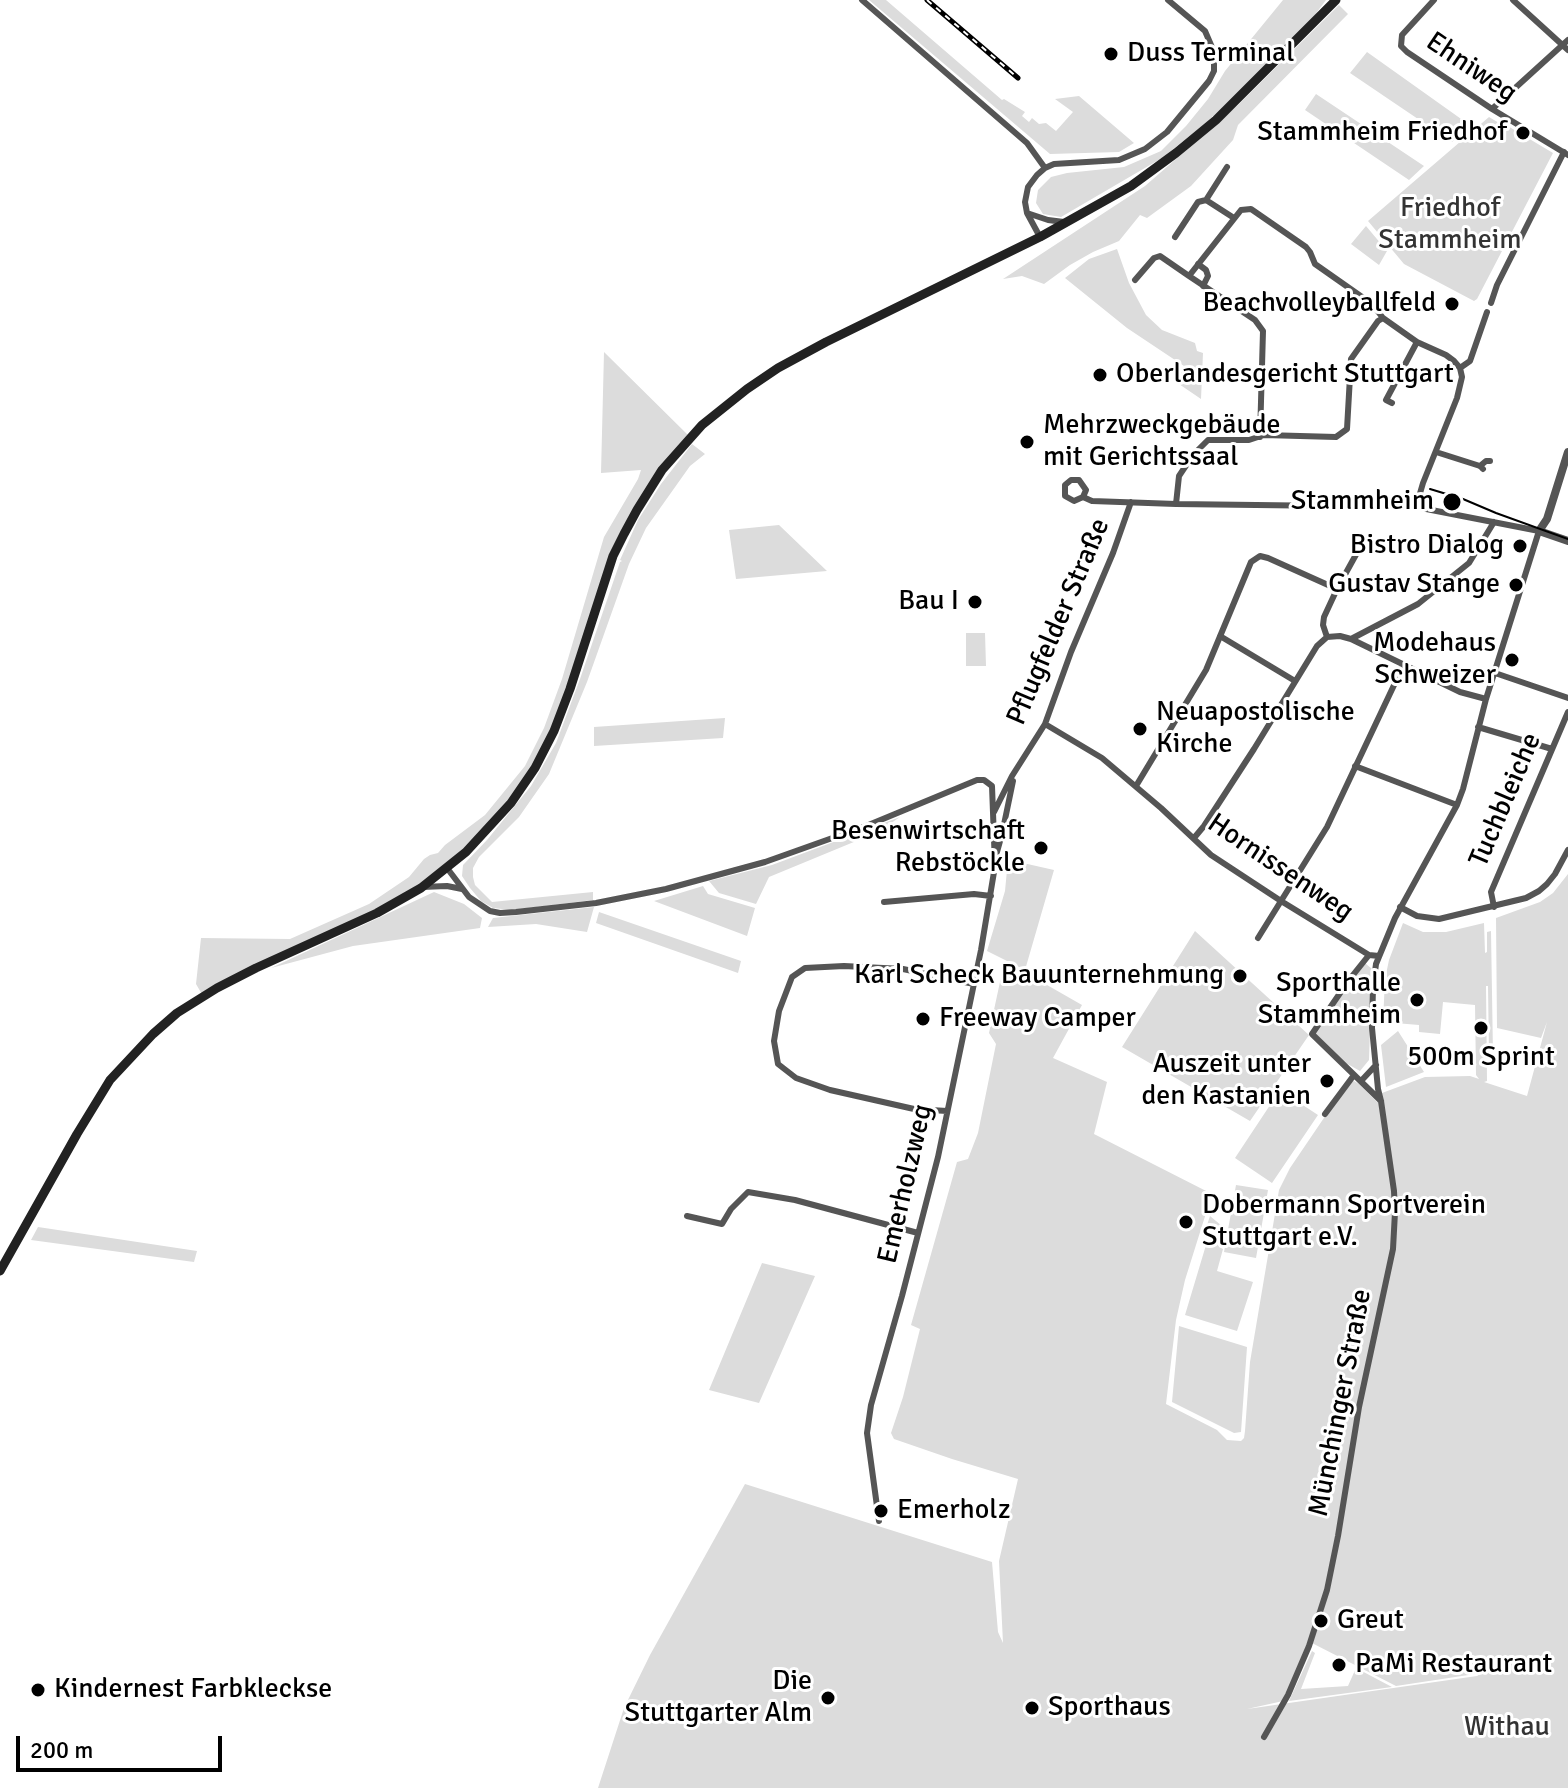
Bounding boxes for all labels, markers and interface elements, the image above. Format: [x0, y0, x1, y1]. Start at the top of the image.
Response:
street label: Ehniweg [1419, 25, 1523, 111]
place label: Duss Terminal [1127, 37, 1294, 71]
marker: Duss Terminal [1102, 45, 1120, 63]
place label: Stammheim Friedhof [1257, 116, 1507, 150]
marker: Stammheim Friedhof [1514, 124, 1532, 142]
park label: Friedhof Stammheim [1378, 192, 1522, 258]
place label: Beachvolleyballfeld [1202, 287, 1436, 321]
marker: Beachvolleyballfeld [1443, 295, 1461, 313]
place label: Oberlandesgericht Stuttgart [1116, 358, 1454, 392]
marker: Oberlandesgericht Stuttgart [1091, 366, 1109, 384]
place label: Mehrzweckgebäude mit Gerichtssaal [1043, 409, 1281, 475]
marker: Mehrzweckgebäude mit Gerichtssaal [1018, 433, 1036, 451]
place label: Stammheim [1291, 485, 1434, 519]
marker: Stammheim [1441, 491, 1463, 513]
street label: Pflugfelder Straße [1000, 514, 1118, 730]
place label: Bistro Dialog [1350, 529, 1504, 563]
marker: Bistro Dialog [1511, 537, 1529, 555]
place label: Gustav Stange [1328, 568, 1500, 602]
marker: Gustav Stange [1507, 576, 1525, 594]
place label: Bau I [898, 585, 959, 619]
marker: Bau I [966, 593, 984, 611]
place label: Modehaus Schweizer [1373, 627, 1496, 693]
marker: Modehaus Schweizer [1503, 651, 1521, 669]
place label: Neuapostolische Kirche [1156, 696, 1355, 762]
marker: Neuapostolische Kirche [1131, 720, 1149, 738]
street label: Tuchbleiche [1463, 728, 1549, 872]
street label: Hornissenweg [1201, 807, 1359, 929]
place label: Besenwirtschaft Rebstöckle [831, 815, 1025, 881]
marker: Besenwirtschaft Rebstöckle [1032, 839, 1050, 857]
place label: Karl Scheck Bauunternehmung [854, 959, 1224, 993]
marker: Karl Scheck Bauunternehmung [1231, 967, 1249, 985]
place label: Sporthalle Stammheim [1258, 967, 1401, 1033]
marker: Sporthalle Stammheim [1408, 991, 1426, 1009]
place label: Freeway Camper [939, 1002, 1136, 1036]
marker: Freeway Camper [914, 1010, 932, 1028]
marker: 500m Sprint [1472, 1019, 1490, 1037]
place label: 500m Sprint [1407, 1041, 1555, 1075]
place label: Auszeit unter den Kastanien [1141, 1048, 1311, 1114]
marker: Auszeit unter den Kastanien [1318, 1072, 1336, 1090]
street label: Emerholzweg [871, 1101, 941, 1267]
place label: Dobermann Sportverein Stuttgart e.V. [1202, 1189, 1486, 1255]
marker: Dobermann Sportverein Stuttgart e.V. [1177, 1213, 1195, 1231]
street label: Münchinger Straße [1302, 1286, 1380, 1520]
place label: Emerholz [897, 1494, 1011, 1528]
marker: Emerholz [872, 1502, 890, 1520]
place label: Greut [1337, 1604, 1404, 1638]
marker: Greut [1312, 1612, 1330, 1630]
place label: PaMi Restaurant [1355, 1648, 1552, 1682]
marker: PaMi Restaurant [1330, 1656, 1348, 1674]
place label: Die Stuttgarter Alm [625, 1665, 812, 1731]
place label: Kindernest Farbkleckse [54, 1673, 332, 1707]
marker: Kindernest Farbkleckse [29, 1681, 47, 1699]
marker: Die Stuttgarter Alm [819, 1689, 837, 1707]
place label: Sporthaus [1048, 1691, 1171, 1725]
marker: Sporthaus [1023, 1699, 1041, 1717]
park label: Withau [1464, 1711, 1550, 1745]
scale bar [20, 1720, 226, 1770]
text: 200 m [30, 1735, 93, 1765]

